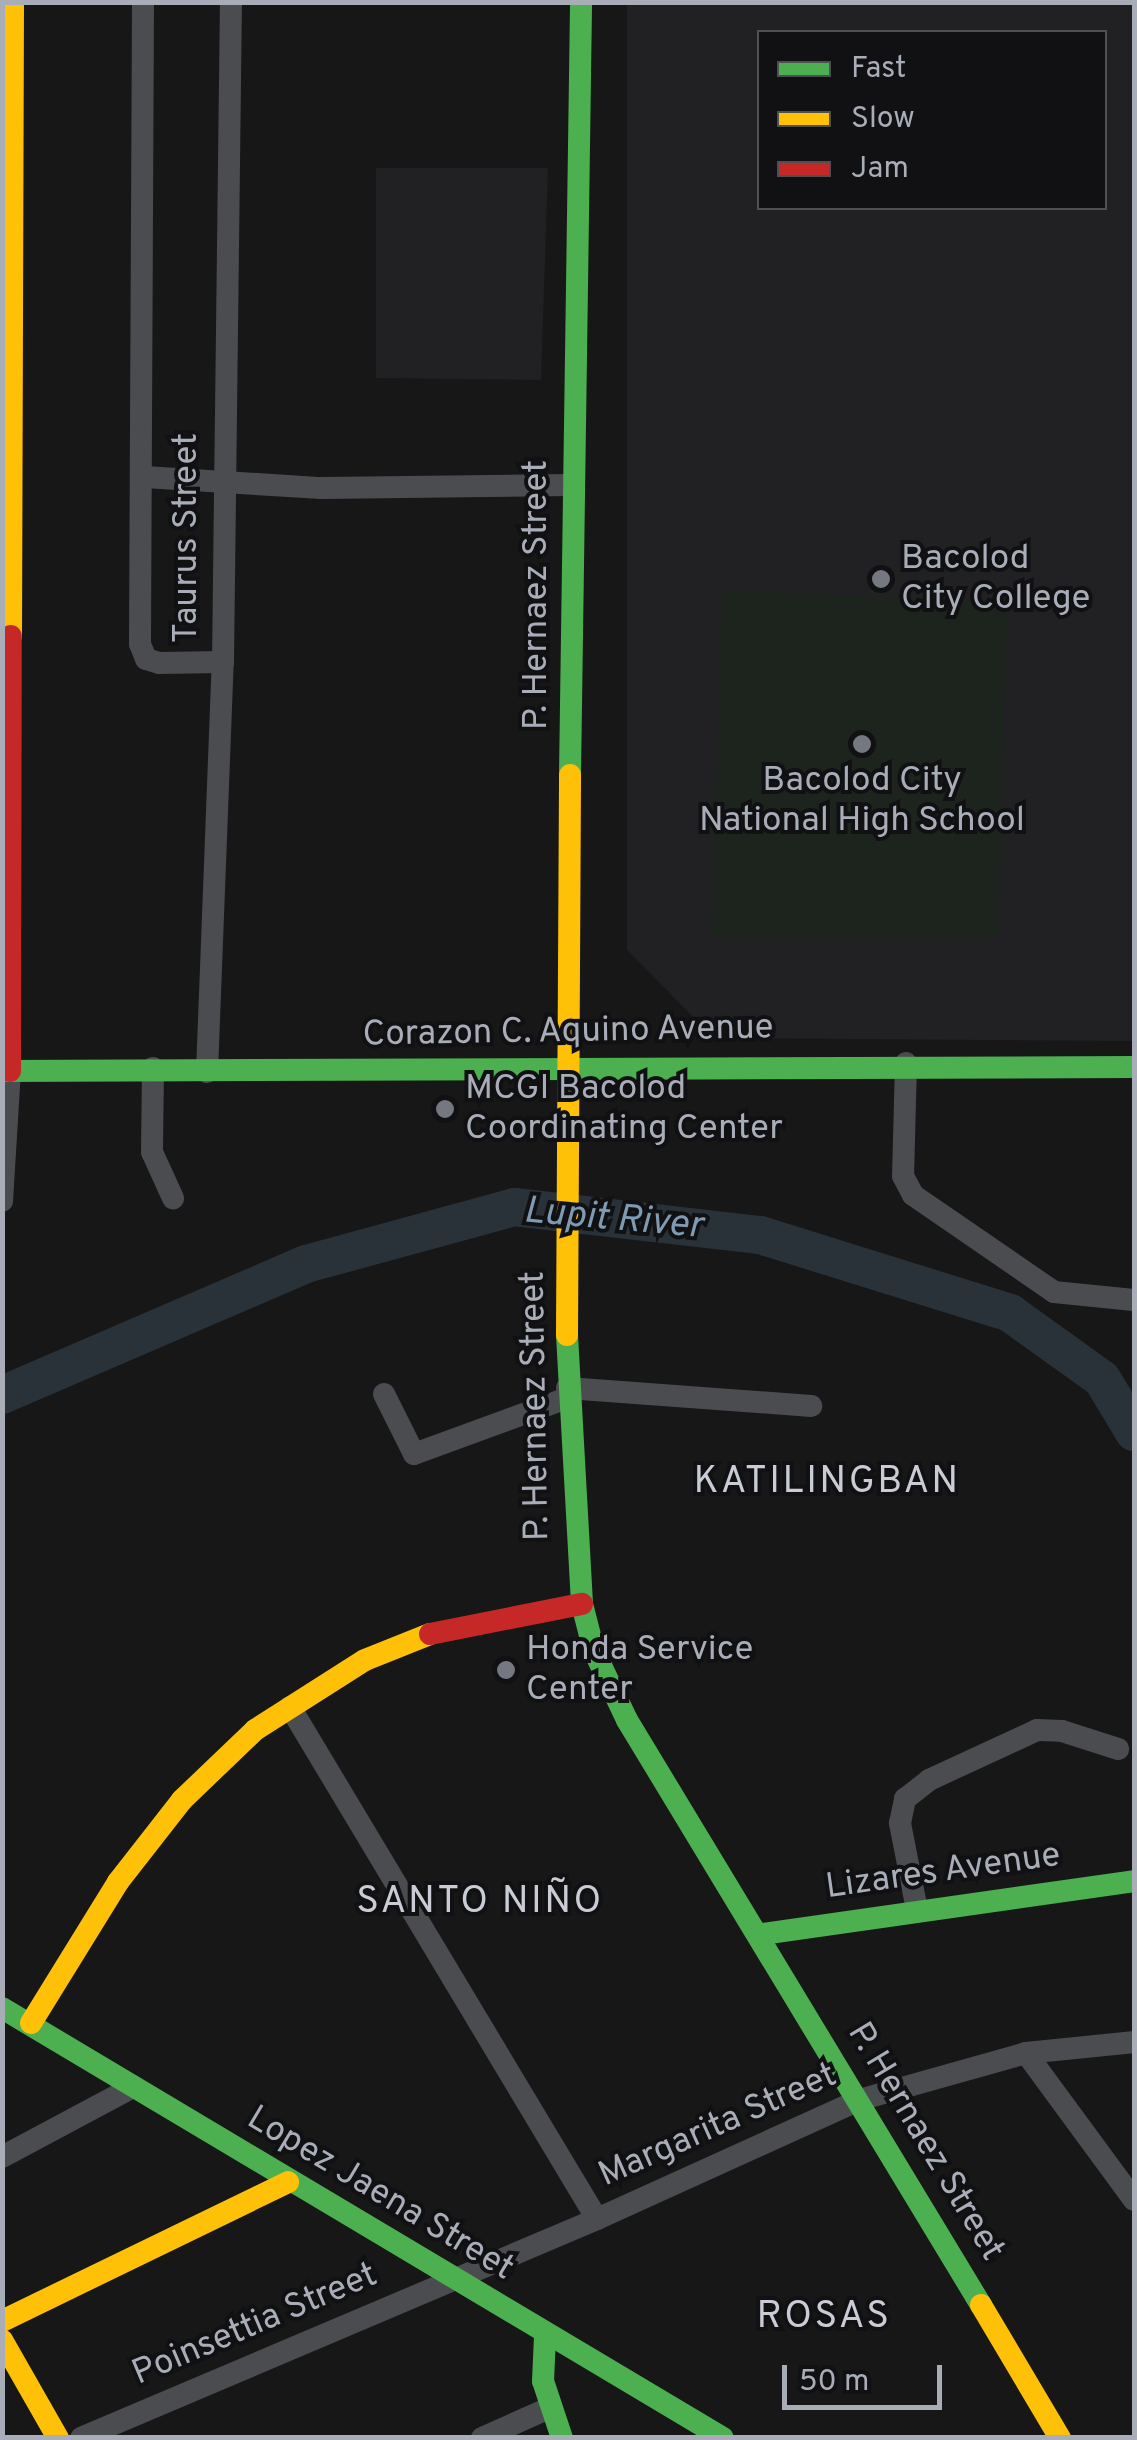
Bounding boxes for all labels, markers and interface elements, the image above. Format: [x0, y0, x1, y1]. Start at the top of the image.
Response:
legend [757, 30, 1107, 210]
text: Fast [851, 51, 906, 88]
text: Slow [851, 101, 915, 138]
text: Jam [851, 151, 909, 188]
street label: Taurus Street [166, 433, 208, 643]
street label: P. Hernaez Street [516, 460, 558, 730]
place label: Bacolod City College [901, 538, 1090, 620]
marker: Bacolod City College [870, 568, 892, 590]
marker: Bacolod City National High School [851, 733, 873, 755]
place label: Bacolod City National High School [699, 760, 1025, 842]
street label: Corazon C. Aquino Avenue [361, 1007, 775, 1057]
place label: MCGI Bacolod Coordinating Center [465, 1068, 783, 1150]
marker: MCGI Bacolod Coordinating Center [434, 1098, 456, 1120]
water label: Lupit River [522, 1189, 704, 1251]
street label: P. Hernaez Street [513, 1270, 559, 1542]
district label: KATILINGBAN [693, 1460, 961, 1506]
place label: Honda Service Center [526, 1629, 753, 1711]
marker: Honda Service Center [495, 1659, 517, 1681]
street label: Lizares Avenue [822, 1835, 1064, 1909]
district label: SANTO NIÑO [356, 1880, 604, 1926]
street label: P. Hernaez Street [837, 2015, 1013, 2269]
street label: Margarita Street [593, 2055, 843, 2197]
street label: Lopez Jaena Street [239, 2098, 521, 2290]
street label: Poinsettia Street [126, 2254, 384, 2396]
district label: ROSAS [757, 2295, 891, 2341]
scale bar [787, 2345, 947, 2407]
text: 50 m [799, 2364, 869, 2401]

